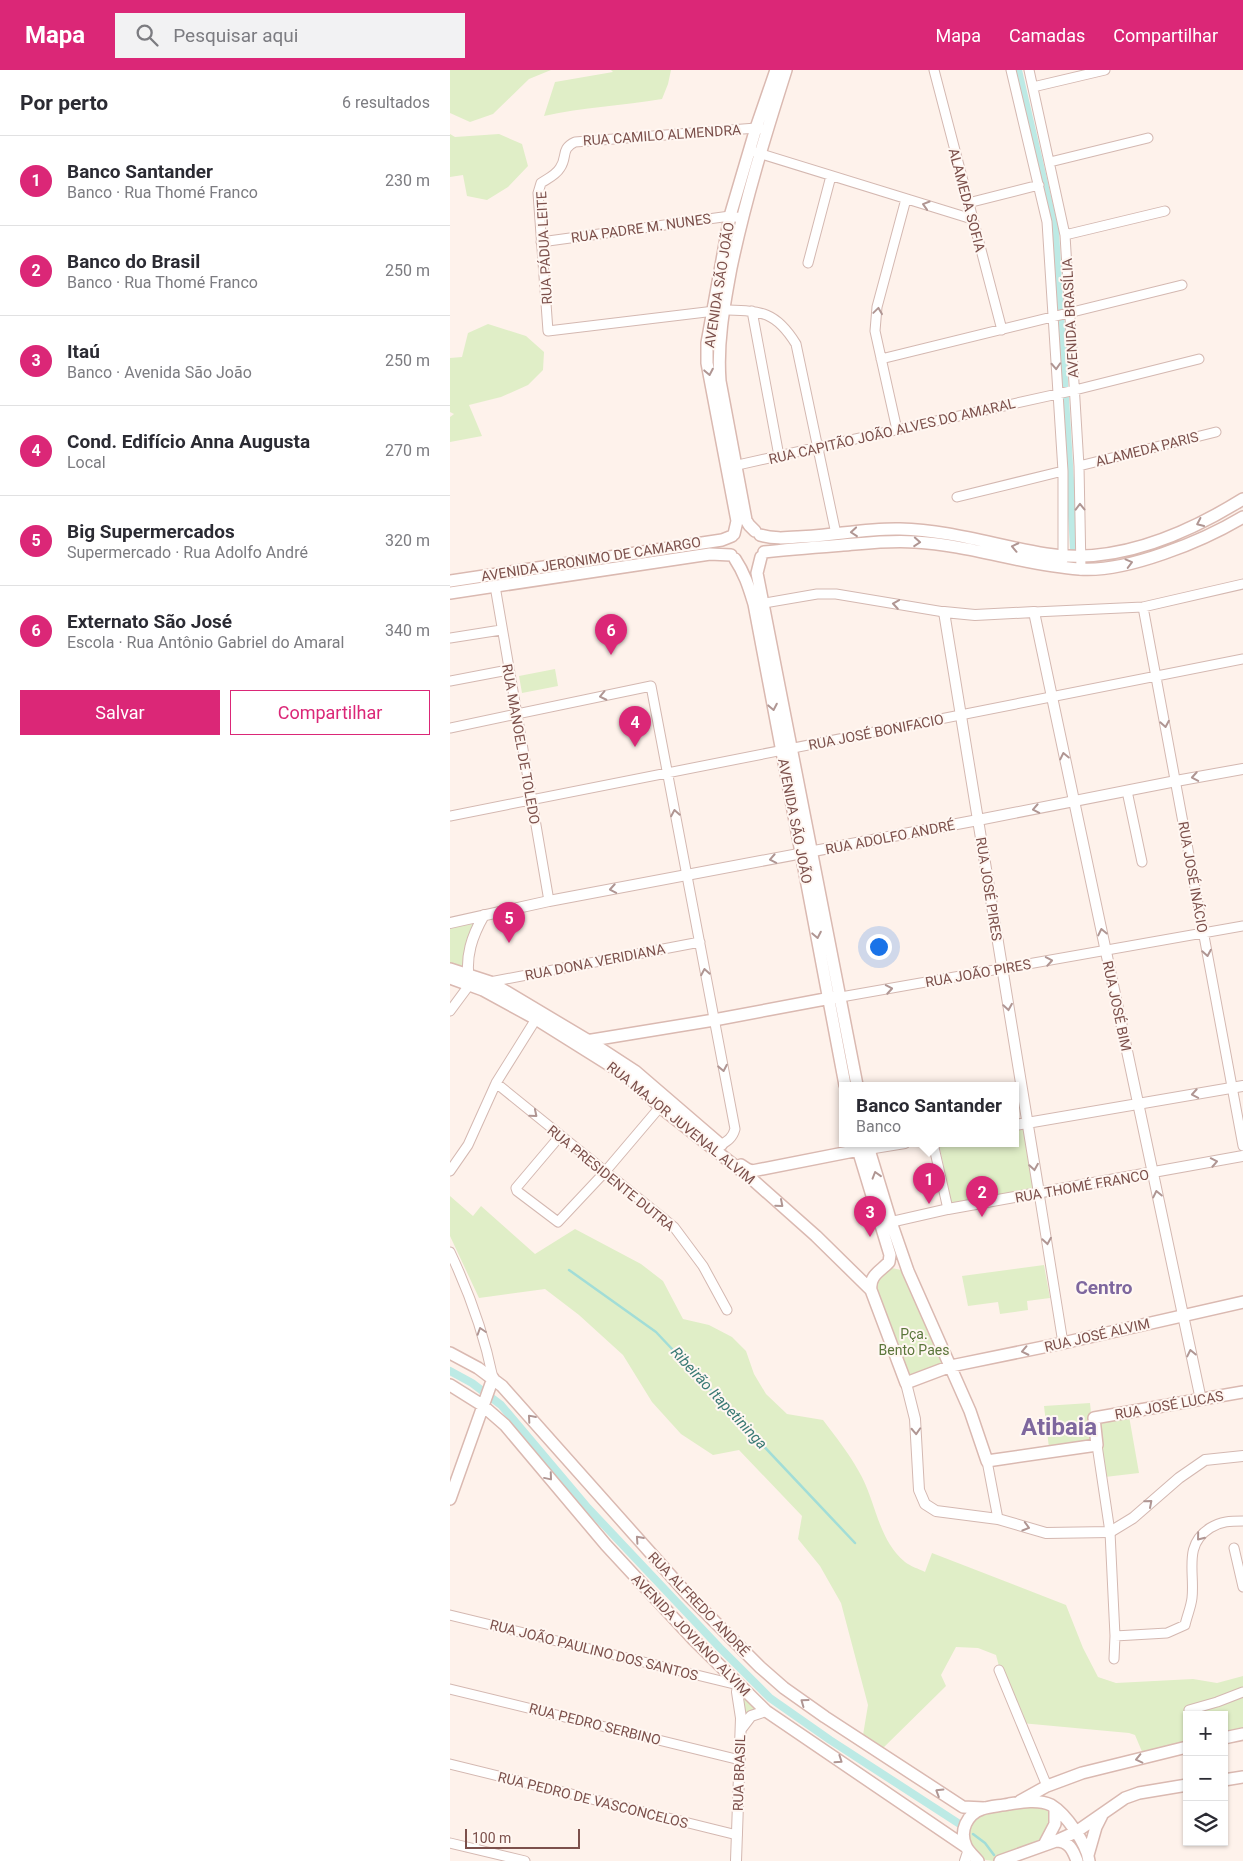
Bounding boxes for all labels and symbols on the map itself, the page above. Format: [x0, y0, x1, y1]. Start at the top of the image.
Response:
street label: RUA CAMILO ALMENDRA [582, 121, 742, 149]
street label: ALAMEDA SOFIA [945, 146, 989, 254]
street label: RUA PÁDUA LEITE [532, 191, 555, 305]
one-way arrow [922, 200, 930, 210]
street label: RUA PADRE M. NUNES [570, 210, 712, 246]
street label: AVENIDA SÃO JOÃO [700, 221, 737, 349]
street label: AVENIDA BRASÍLIA [1058, 258, 1081, 378]
one-way arrow [872, 307, 882, 315]
one-way arrow [1050, 362, 1061, 370]
one-way arrow [703, 368, 713, 376]
street label: RUA CAPITÃO JOÃO ALVES DO AMARAL [767, 394, 1017, 467]
street label: ALAMEDA PARIS [1094, 428, 1200, 470]
one-way arrow [1075, 503, 1085, 511]
one-way arrow [1196, 516, 1205, 527]
one-way arrow [850, 526, 858, 537]
street label: AVENIDA JERONIMO DE CAMARGO [480, 534, 702, 584]
one-way arrow [913, 537, 921, 548]
one-way arrow [1010, 542, 1019, 553]
one-way arrow [1125, 558, 1134, 569]
one-way arrow [891, 600, 900, 610]
pin: 6 [595, 614, 627, 655]
street label: RUA MANOEL DE TOLEDO [499, 663, 543, 825]
one-way arrow [599, 690, 608, 701]
one-way arrow [767, 702, 778, 711]
pin: 4 [619, 706, 651, 747]
street label: RUA JOSÉ BONIFACIO [807, 710, 945, 753]
one-way arrow [1160, 720, 1170, 729]
one-way arrow [1060, 751, 1070, 760]
street label: AVENIDA SÃO JOÃO [775, 757, 816, 885]
one-way arrow [1191, 772, 1199, 782]
one-way arrow [1031, 803, 1040, 814]
one-way arrow [671, 808, 681, 817]
street label: RUA ADOLFO ANDRÉ [824, 816, 956, 857]
street label: RUA JOSÉ INÁCIO [1175, 820, 1212, 934]
street label: RUA JOSÉ PIRES [973, 836, 1006, 942]
one-way arrow [768, 854, 777, 864]
one-way arrow [609, 884, 617, 894]
pin: 5 [493, 902, 525, 943]
one-way arrow [1097, 928, 1108, 936]
one-way arrow [811, 931, 822, 940]
your location [866, 934, 892, 960]
street label: RUA DONA VERIDIANA [524, 941, 666, 983]
one-way arrow [1202, 949, 1212, 957]
street label: RUA JOÃO PIRES [924, 955, 1032, 990]
one-way arrow [1044, 956, 1053, 966]
street label: RUA JOSÉ BIM [1100, 959, 1135, 1053]
one-way arrow [701, 968, 711, 977]
one-way arrow [884, 984, 893, 994]
one-way arrow [1003, 1002, 1013, 1011]
street label: RUA MAJOR JUVENAL ALVIM [604, 1058, 758, 1188]
one-way arrow [717, 1064, 728, 1073]
one-way arrow [1191, 1088, 1199, 1098]
one-way arrow [528, 1109, 537, 1118]
street label: RUA PRESIDENTE DUTRA [544, 1122, 678, 1234]
one-way arrow [1210, 1157, 1219, 1167]
pin: 1 [913, 1163, 945, 1204]
one-way arrow [1029, 1163, 1039, 1171]
street label: RUA THOMÉ FRANCO [1014, 1165, 1150, 1206]
one-way arrow [872, 1171, 882, 1180]
pin: 2 [966, 1176, 998, 1217]
one-way arrow [1152, 1189, 1163, 1198]
pin: 3 [854, 1196, 886, 1237]
one-way arrow [774, 1198, 783, 1207]
one-way arrow [1041, 1237, 1051, 1246]
district label: Centro [1075, 1276, 1133, 1299]
street label: RUA JOSÉ ALVIM [1043, 1314, 1151, 1355]
park label: Pça. Bento Paes [879, 1326, 949, 1358]
one-way arrow [477, 1328, 487, 1336]
water label: Ribeirão Itapetininga [667, 1343, 771, 1453]
one-way arrow [1020, 1345, 1029, 1355]
one-way arrow [1186, 1348, 1197, 1357]
street label: RUA JOSÉ LUCAS [1113, 1387, 1225, 1422]
district label: Atibaia [1021, 1413, 1097, 1441]
one-way arrow [527, 1414, 536, 1423]
one-way arrow [910, 1427, 921, 1435]
one-way arrow [543, 1471, 552, 1480]
one-way arrow [1144, 1500, 1153, 1509]
one-way arrow [1022, 1522, 1030, 1532]
one-way arrow [1197, 1532, 1206, 1541]
one-way arrow [635, 1536, 644, 1545]
street label: RUA ALFREDO ANDRÉ [645, 1548, 754, 1659]
street label: AVENIDA JOVIANO ALVIM [628, 1571, 754, 1699]
street label: RUA JOÃO PAULINO DOS SANTOS [488, 1615, 700, 1684]
one-way arrow [800, 1699, 810, 1708]
street label: RUA PEDRO SERBINO [528, 1700, 662, 1748]
street label: RUA BRASIL [730, 1734, 748, 1811]
one-way arrow [1135, 1753, 1144, 1764]
one-way arrow [833, 1754, 843, 1763]
street label: RUA PEDRO DE VASCONCELOS [496, 1769, 690, 1831]
one-way arrow [936, 1788, 945, 1798]
scale bar [465, 1826, 580, 1849]

